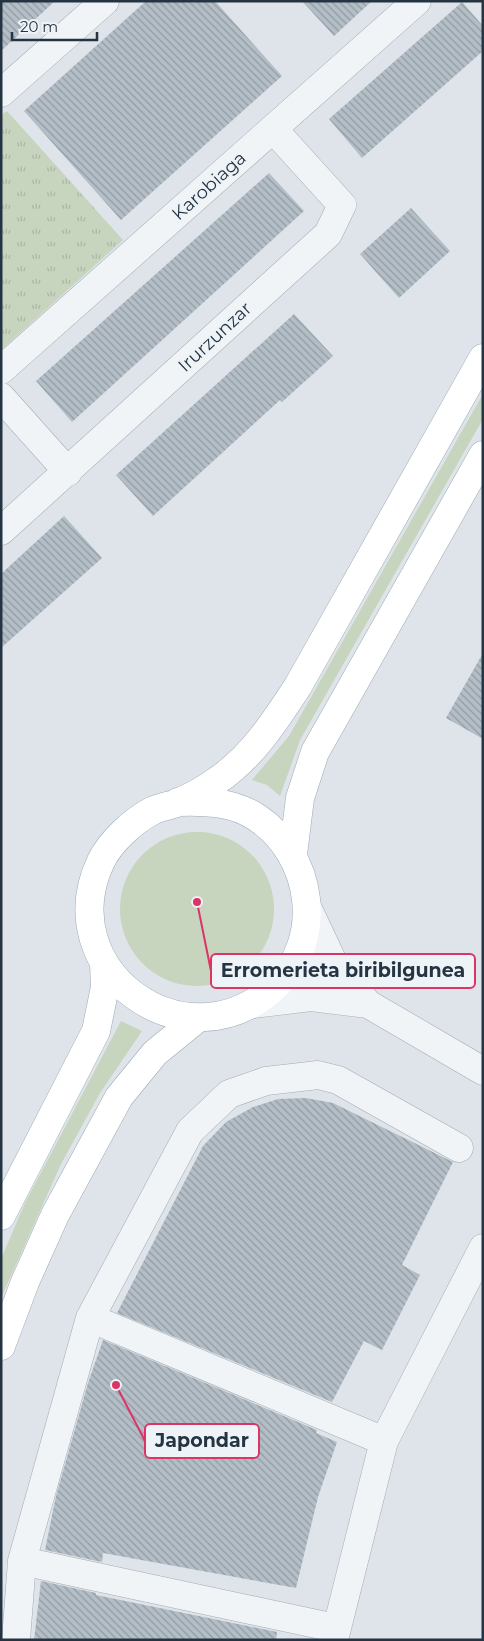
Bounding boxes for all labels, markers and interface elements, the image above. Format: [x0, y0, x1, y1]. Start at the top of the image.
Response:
scale bar [12, 10, 98, 42]
text: 20 m [20, 17, 58, 36]
street label: Karobiaga [167, 147, 251, 225]
street label: Irurzunzar [174, 297, 256, 377]
callout: Erromerieta biribilgunea [211, 954, 475, 988]
text: Erromerieta biribilgunea [221, 959, 465, 982]
callout: Japondar [145, 1424, 259, 1458]
text: Japondar [154, 1429, 249, 1452]

